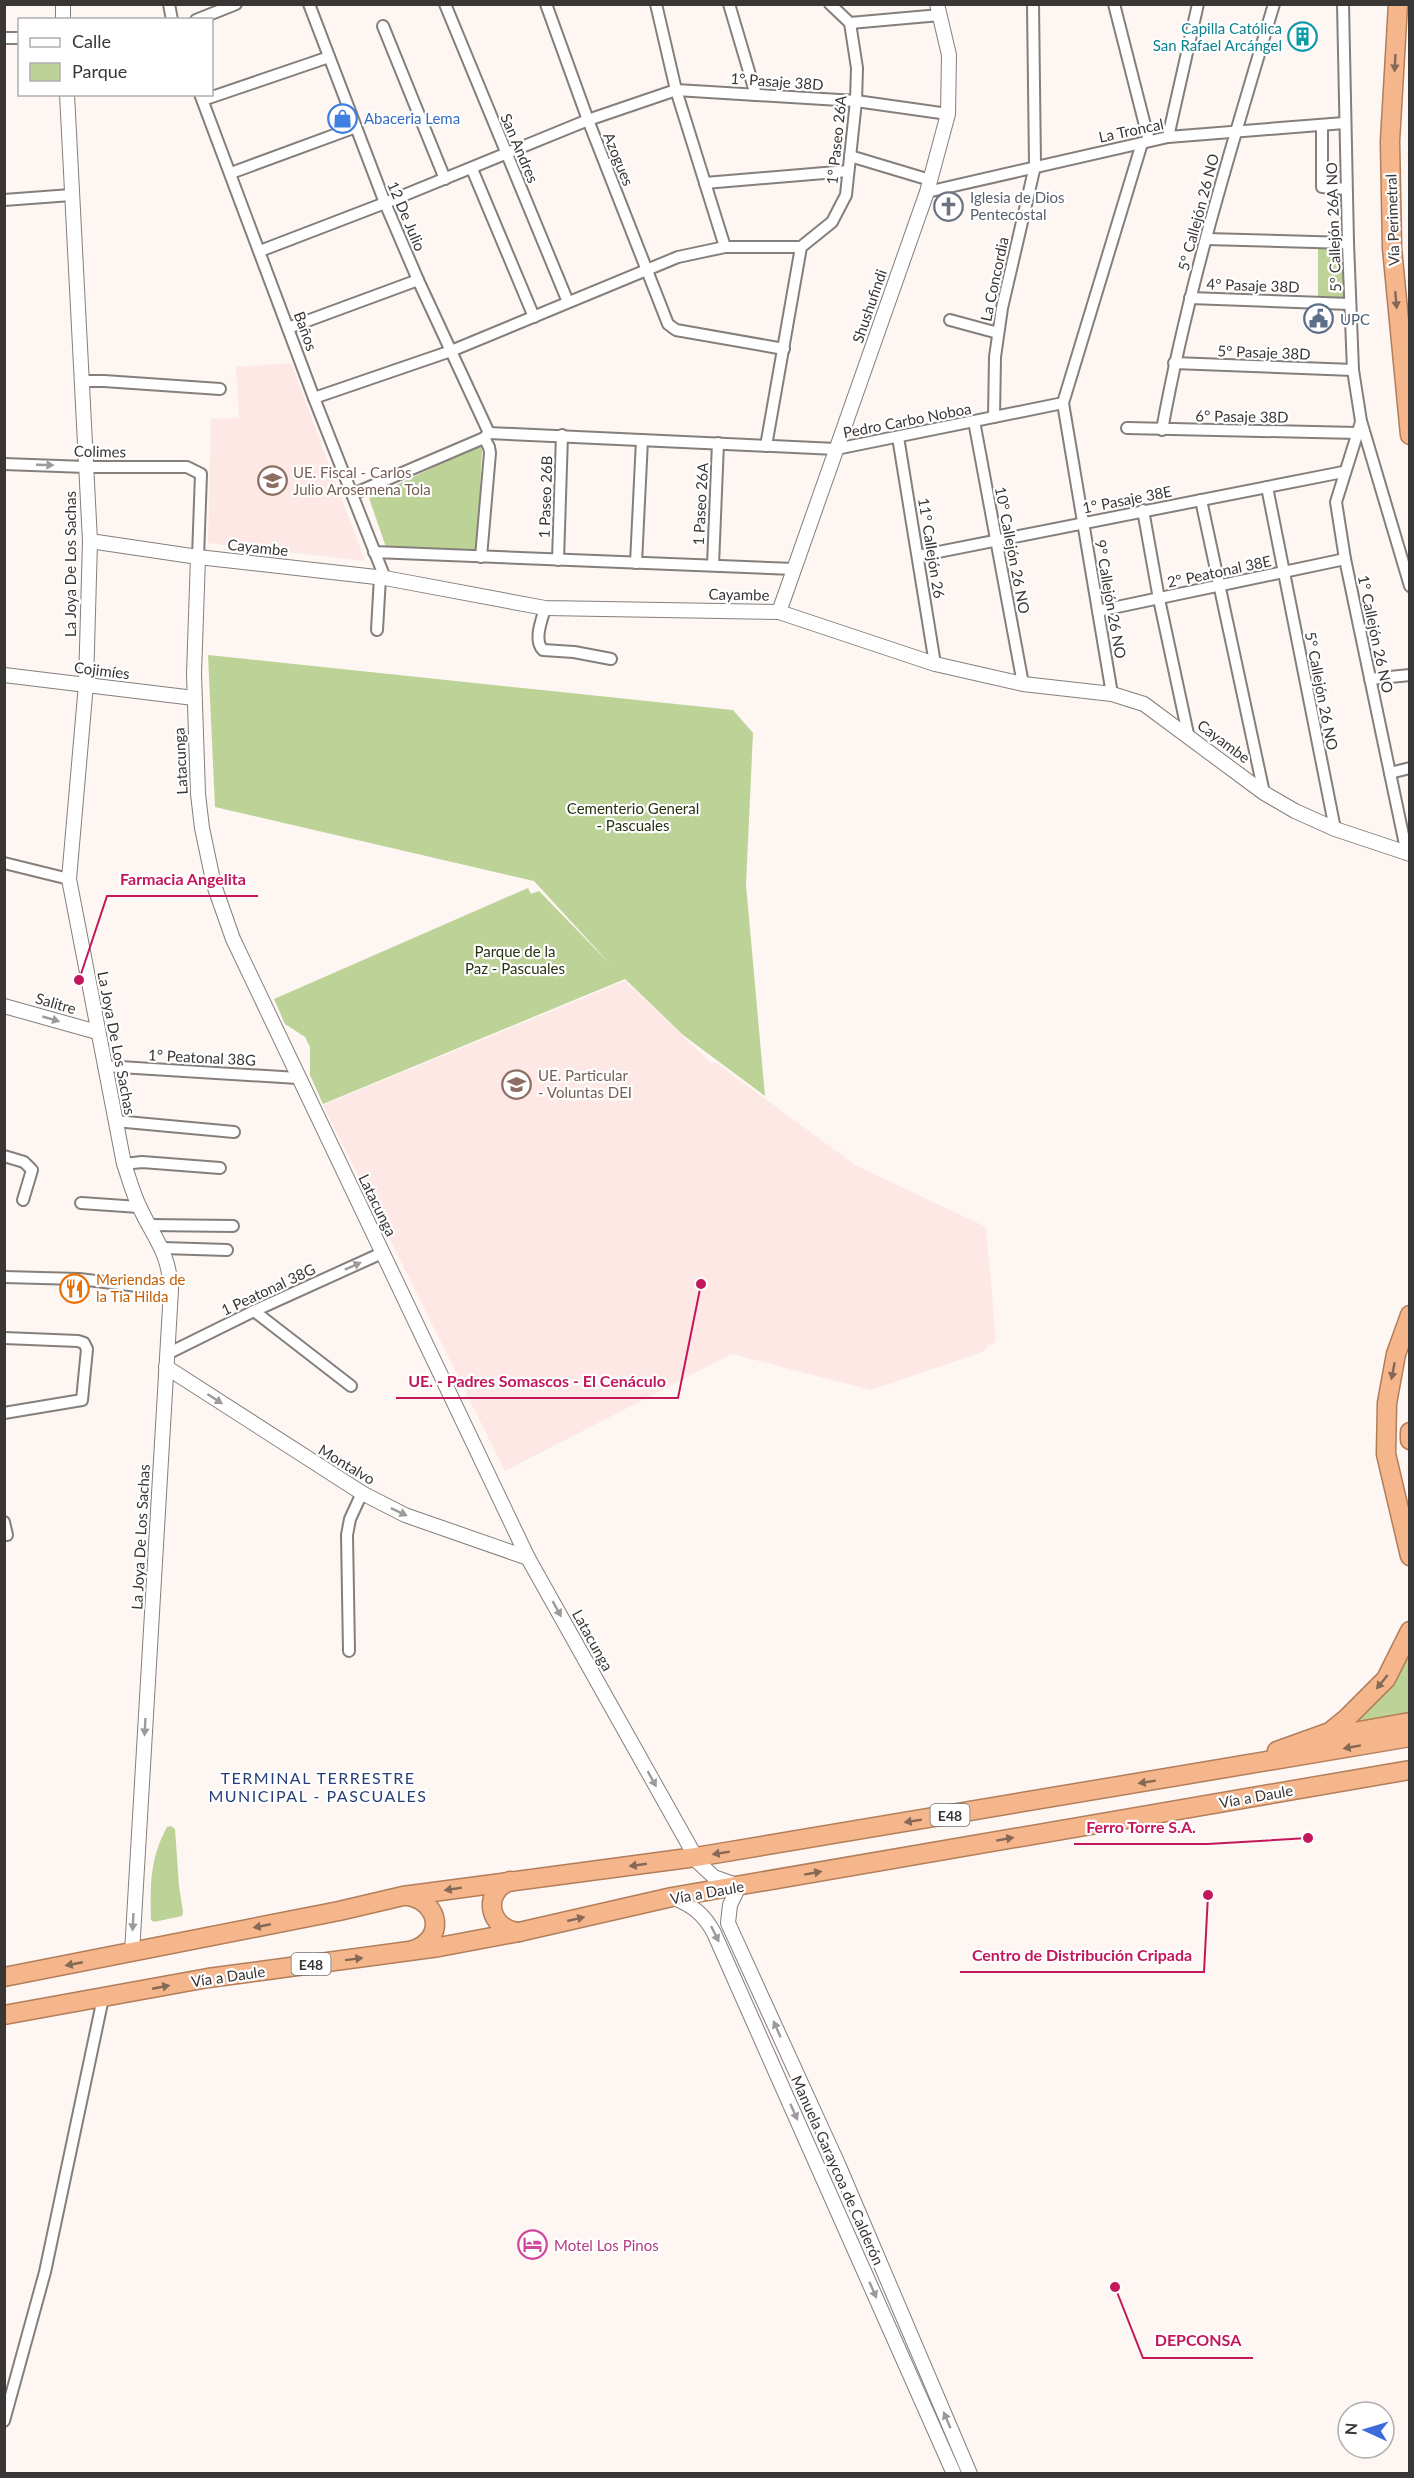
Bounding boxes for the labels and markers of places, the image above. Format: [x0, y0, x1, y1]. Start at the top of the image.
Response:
place label: Capilla Católica San Rafael Arcángel [1153, 19, 1282, 54]
building icon: Capilla Católica San Rafael Arcángel [1287, 21, 1319, 53]
shop icon: Abaceria Lema [327, 102, 359, 134]
place label: Abaceria Lema [364, 109, 460, 127]
place label: Iglesia de Dios Pentecostal [970, 188, 1065, 223]
church icon: Iglesia de Dios Pentecostal [933, 190, 965, 222]
public building icon: UPC [1303, 303, 1335, 335]
place label: UPC [1340, 310, 1370, 328]
place label: UE. Fiscal - Carlos Julio Arosemena Tola [293, 463, 431, 498]
school or university icon: UE. Fiscal - Carlos Julio Arosemena Tola [256, 465, 288, 497]
callout: Farmacia Angelita [107, 862, 258, 896]
place label: UE. Particular - Voluntas DEI [538, 1066, 632, 1101]
school or university icon: UE. Particular - Voluntas DEI [501, 1068, 533, 1100]
place label: Meriendas de la Tia Hilda [96, 1270, 186, 1305]
restaurant icon: Meriendas de la Tia Hilda [59, 1272, 91, 1304]
callout: UE. - Padres Somascos - El Cenáculo [396, 1364, 678, 1398]
callout: Ferro Torre S.A. [1074, 1810, 1208, 1844]
callout: Centro de Distribución Cripada [960, 1938, 1204, 1972]
hotel icon: Motel Los Pinos [517, 2229, 549, 2261]
place label: Motel Los Pinos [554, 2236, 659, 2254]
callout: DEPCONSA [1143, 2324, 1253, 2358]

